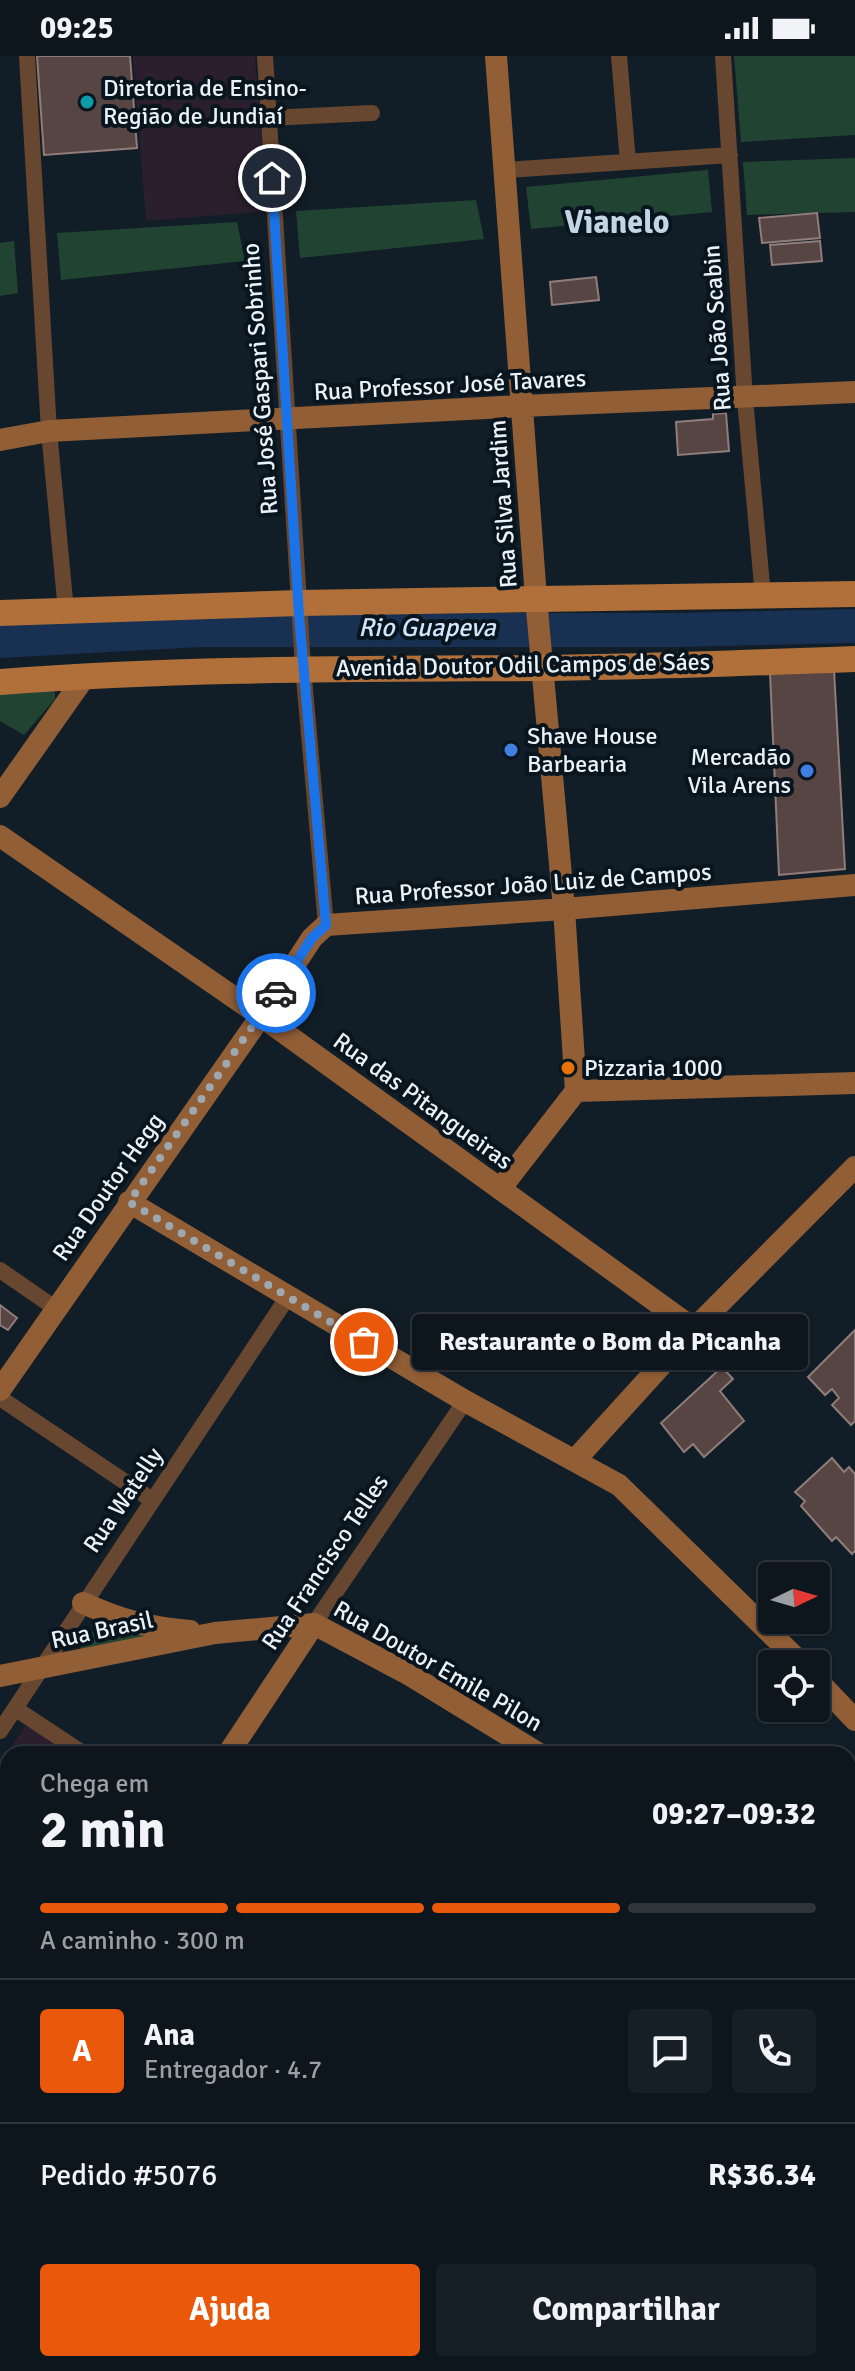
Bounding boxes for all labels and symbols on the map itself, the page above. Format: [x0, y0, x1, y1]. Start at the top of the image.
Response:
place label: Diretoria de Ensino- Região de Jundiaí [103, 73, 307, 131]
marker: Diretoria de Ensino- Região de Jundiaí [78, 93, 96, 111]
pin [238, 144, 306, 212]
district label: Vianelo [564, 203, 670, 242]
street label: Rua José Gaspari Sobrinho [236, 242, 284, 516]
street label: Rua João Scabin [696, 244, 738, 412]
street label: Rua Professor José Tavares [313, 363, 587, 407]
street label: Rua Silva Jardim [482, 419, 524, 589]
water label: Rio Guapeva [358, 612, 497, 644]
street label: Avenida Doutor Odil Campos de Sáes [336, 647, 710, 683]
place label: Shave House Barbearia [527, 721, 657, 779]
marker: Shave House Barbearia [502, 741, 520, 759]
place label: Mercadão Vila Arens [688, 742, 791, 800]
marker: Mercadão Vila Arens [798, 762, 816, 780]
street label: Rua Professor João Luiz de Campos [354, 857, 712, 911]
courier [236, 953, 316, 1033]
street label: Rua das Pitangueiras [327, 1026, 519, 1176]
place label: Pizzaria 1000 [584, 1053, 723, 1083]
marker: Pizzaria 1000 [559, 1059, 577, 1077]
street label: Rua Doutor Hegg [46, 1107, 170, 1267]
pin [330, 1308, 398, 1376]
callout: Restaurante o Bom da Picanha [412, 1314, 808, 1370]
street label: Rua Watelly [77, 1442, 169, 1558]
street label: Rua Francisco Telles [255, 1468, 395, 1656]
north arrow [758, 1562, 830, 1634]
street label: Rua Doutor Emile Pilon [328, 1594, 548, 1738]
street label: Rua Brasil [48, 1605, 156, 1655]

